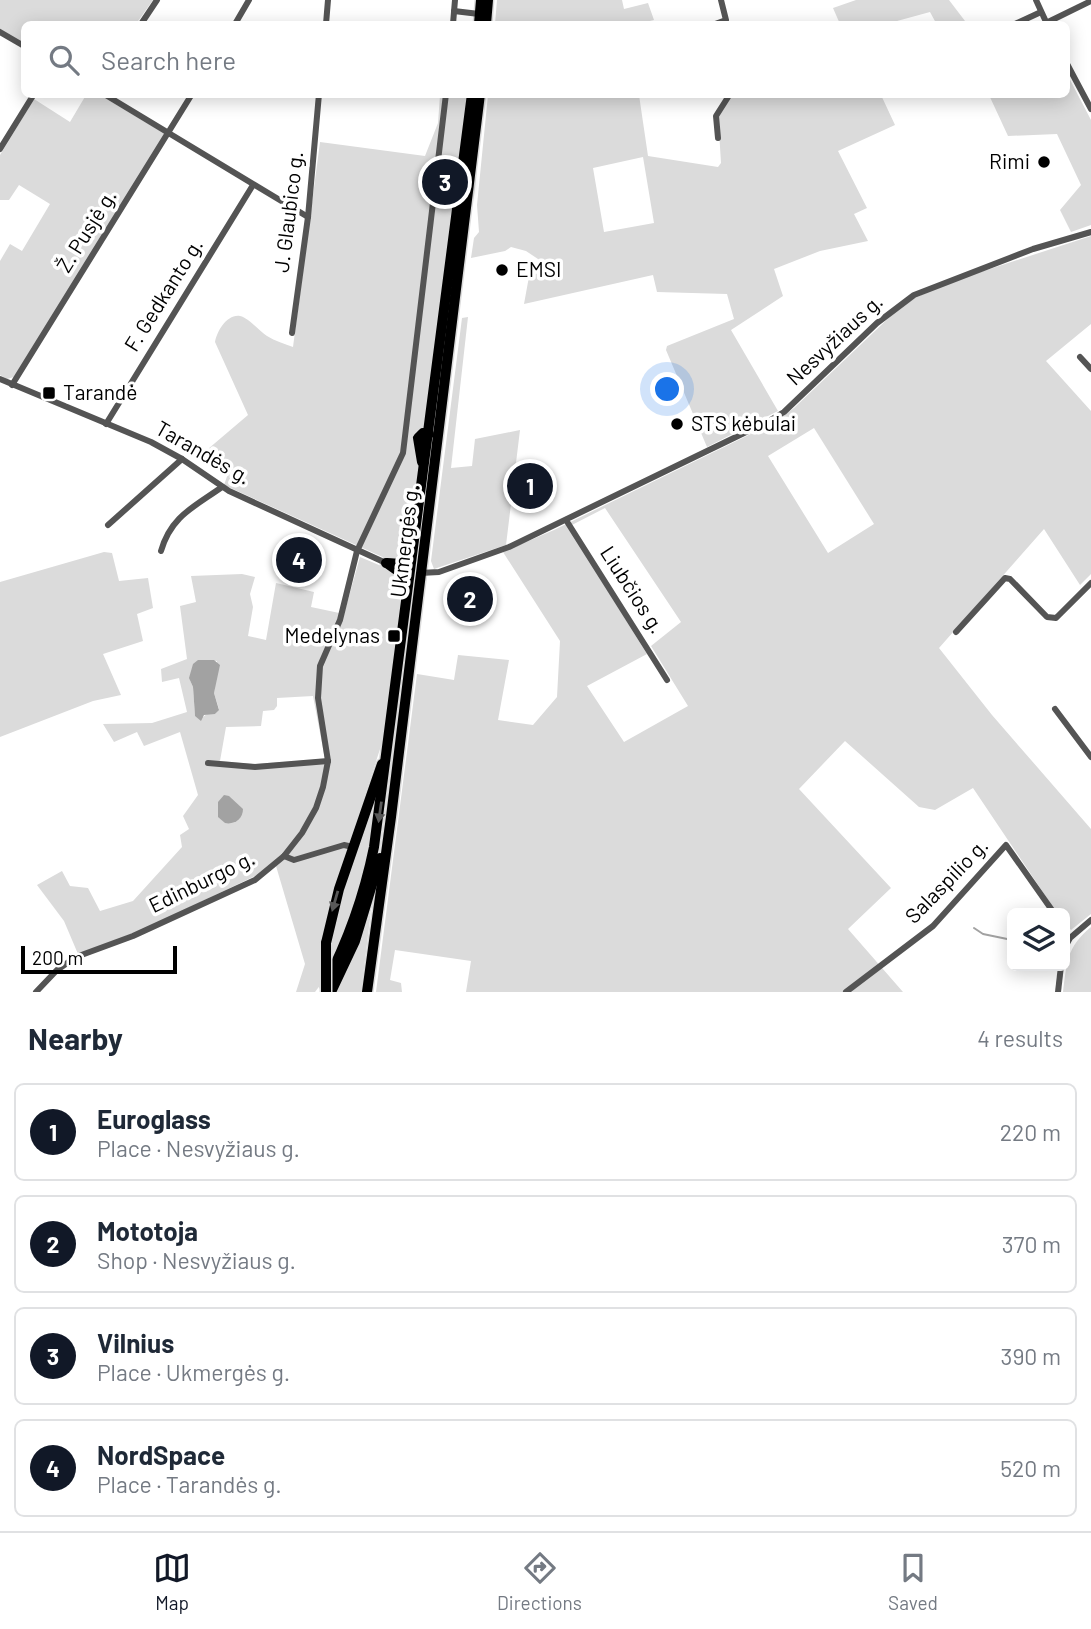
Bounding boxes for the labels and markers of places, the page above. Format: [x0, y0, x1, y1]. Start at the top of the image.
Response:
place label: Rimi [989, 148, 1030, 173]
marker: Rimi [1036, 154, 1052, 170]
pin: 3 [422, 156, 468, 208]
place label: EMSI [516, 256, 561, 281]
marker: EMSI [494, 262, 510, 278]
place label: Tarandė [63, 379, 138, 404]
marker: Tarandė [41, 385, 57, 401]
place label: STS kėbulai [691, 410, 796, 435]
marker: STS kėbulai [669, 416, 685, 432]
pin: 1 [507, 460, 553, 512]
pin: 4 [276, 534, 322, 586]
pin: 2 [447, 573, 493, 625]
place label: Medelynas [284, 622, 380, 647]
marker: Medelynas [386, 628, 402, 644]

